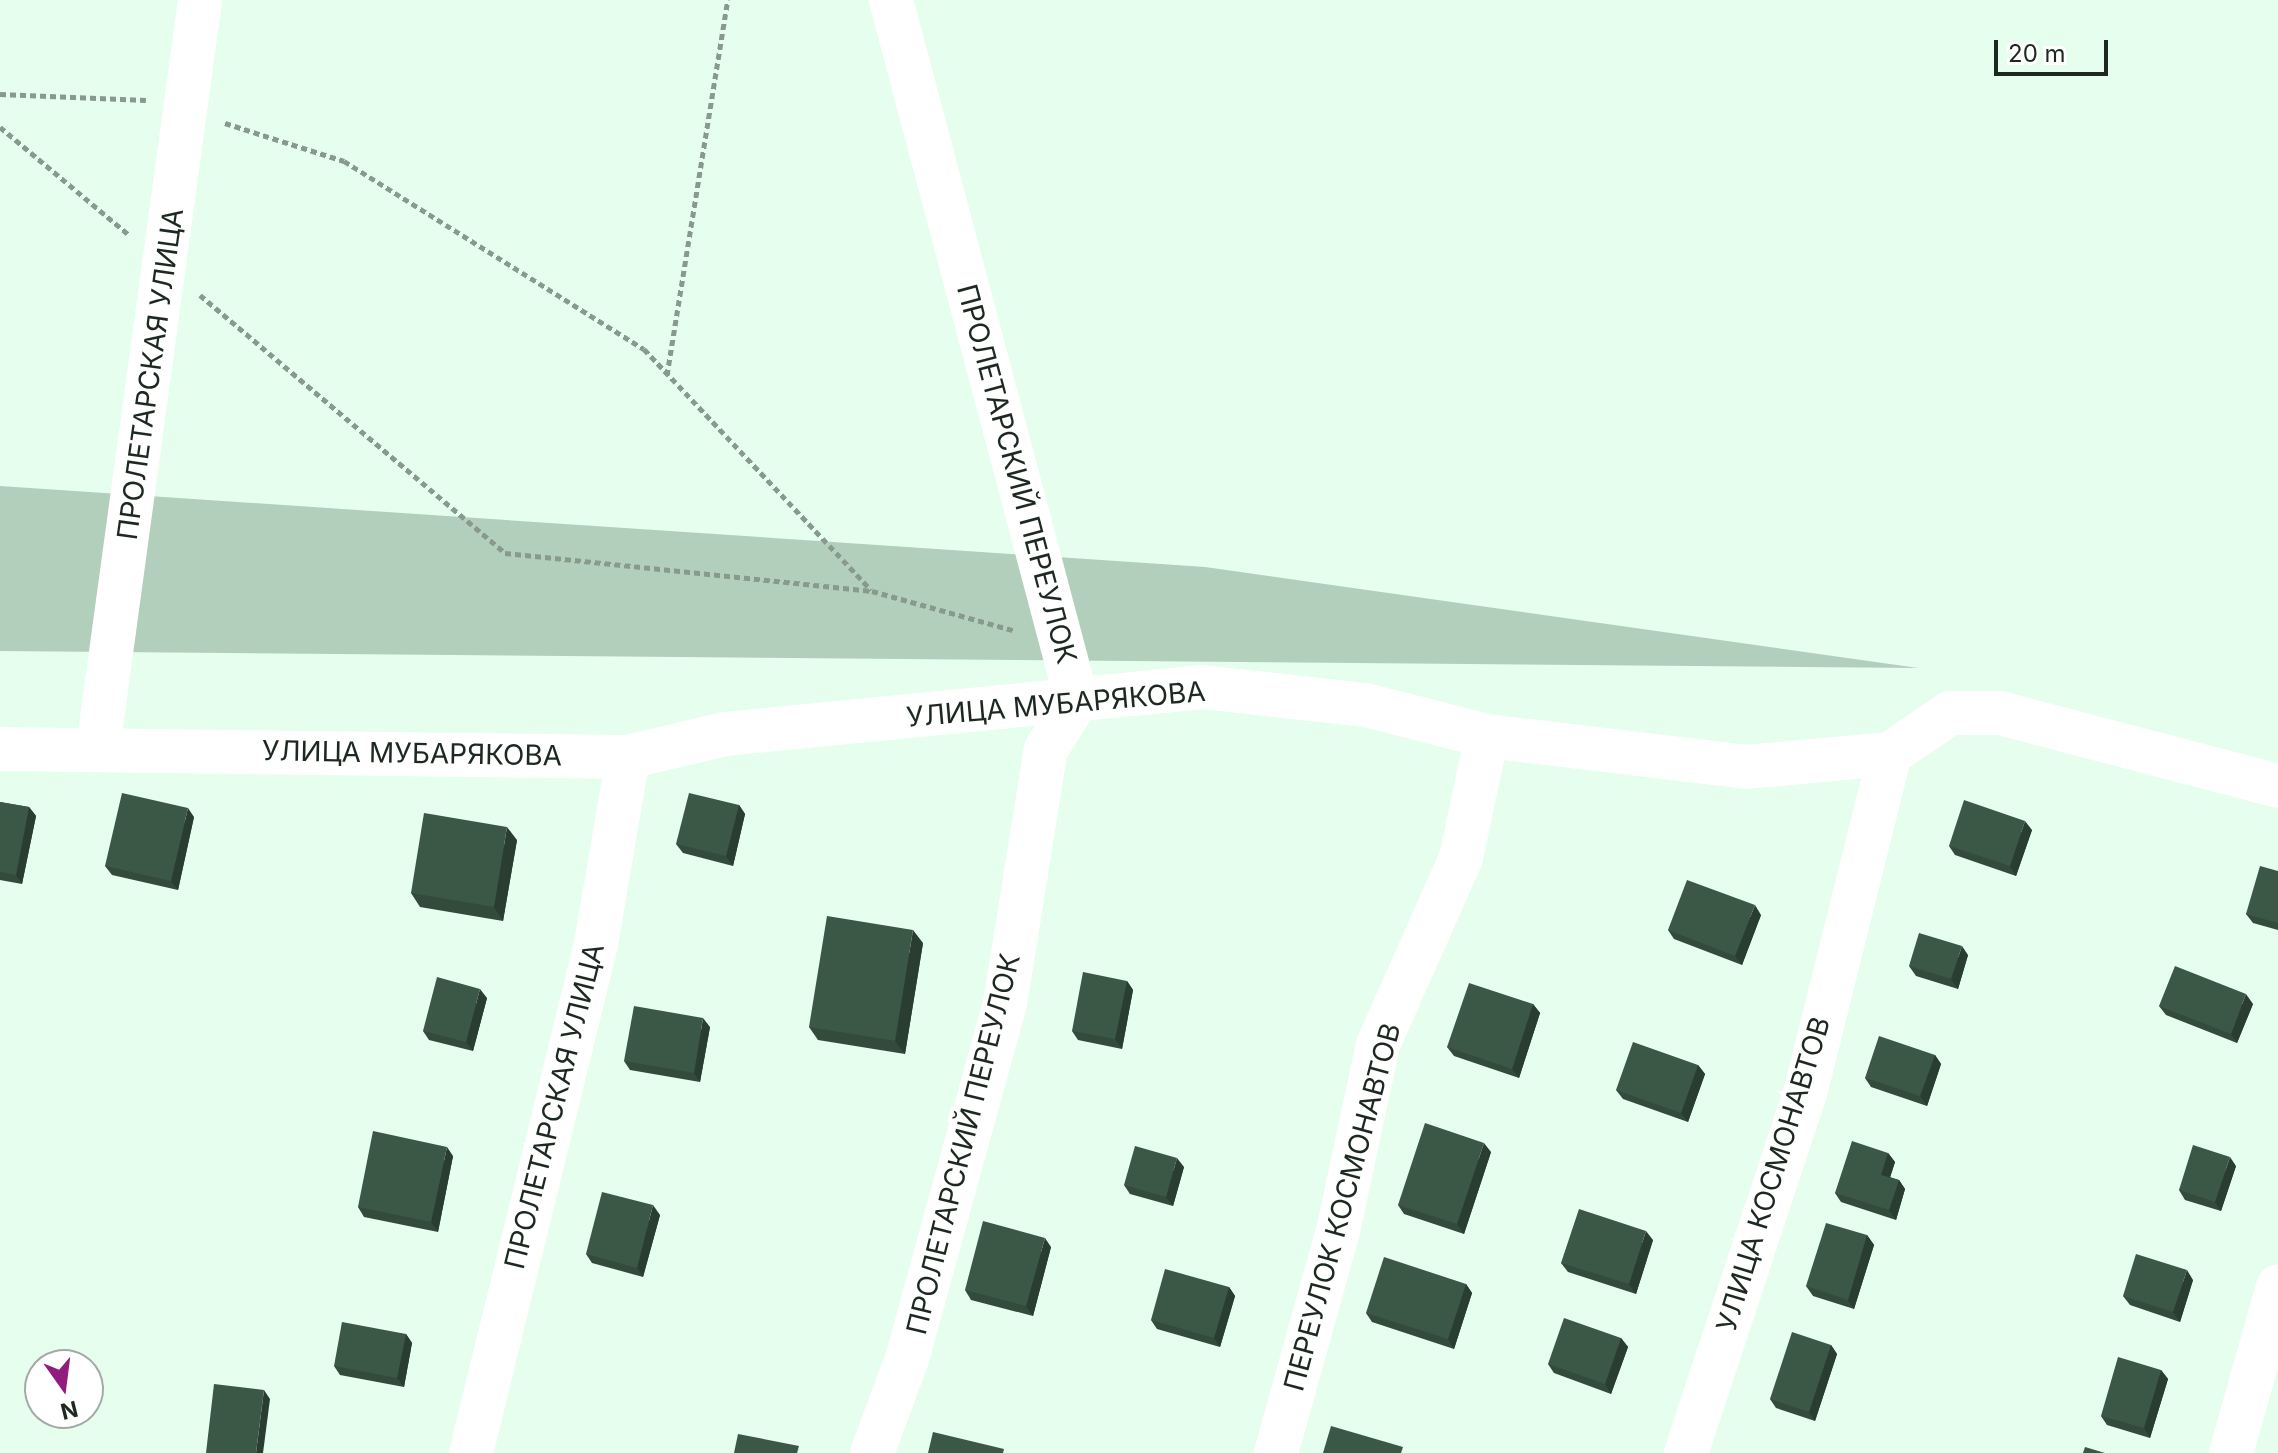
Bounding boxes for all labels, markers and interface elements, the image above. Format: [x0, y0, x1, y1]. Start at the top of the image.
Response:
scale bar [1998, 24, 2112, 74]
text: 20 m [2008, 39, 2066, 68]
street label: ПРОЛЕТАРСКАЯ УЛИЦА [110, 206, 190, 542]
street label: ПРОЛЕТАРСКИЙ ПЕРЕУЛОК [950, 281, 1084, 667]
street label: УЛИЦА МУБАРЯКОВА [905, 674, 1207, 734]
street label: УЛИЦА МУБАРЯКОВА [262, 734, 562, 772]
street label: ПРОЛЕТАРСКАЯ УЛИЦА [497, 940, 611, 1272]
street label: ПРОЛЕТАРСКИЙ ПЕРЕУЛОК [899, 950, 1027, 1338]
street label: УЛИЦА КОСМОНАВТОВ [1709, 1013, 1837, 1335]
street label: ПЕРЕУЛОК КОСМОНАВТОВ [1277, 1019, 1407, 1395]
north arrow [24, 1349, 104, 1429]
text: N [58, 1396, 81, 1425]

